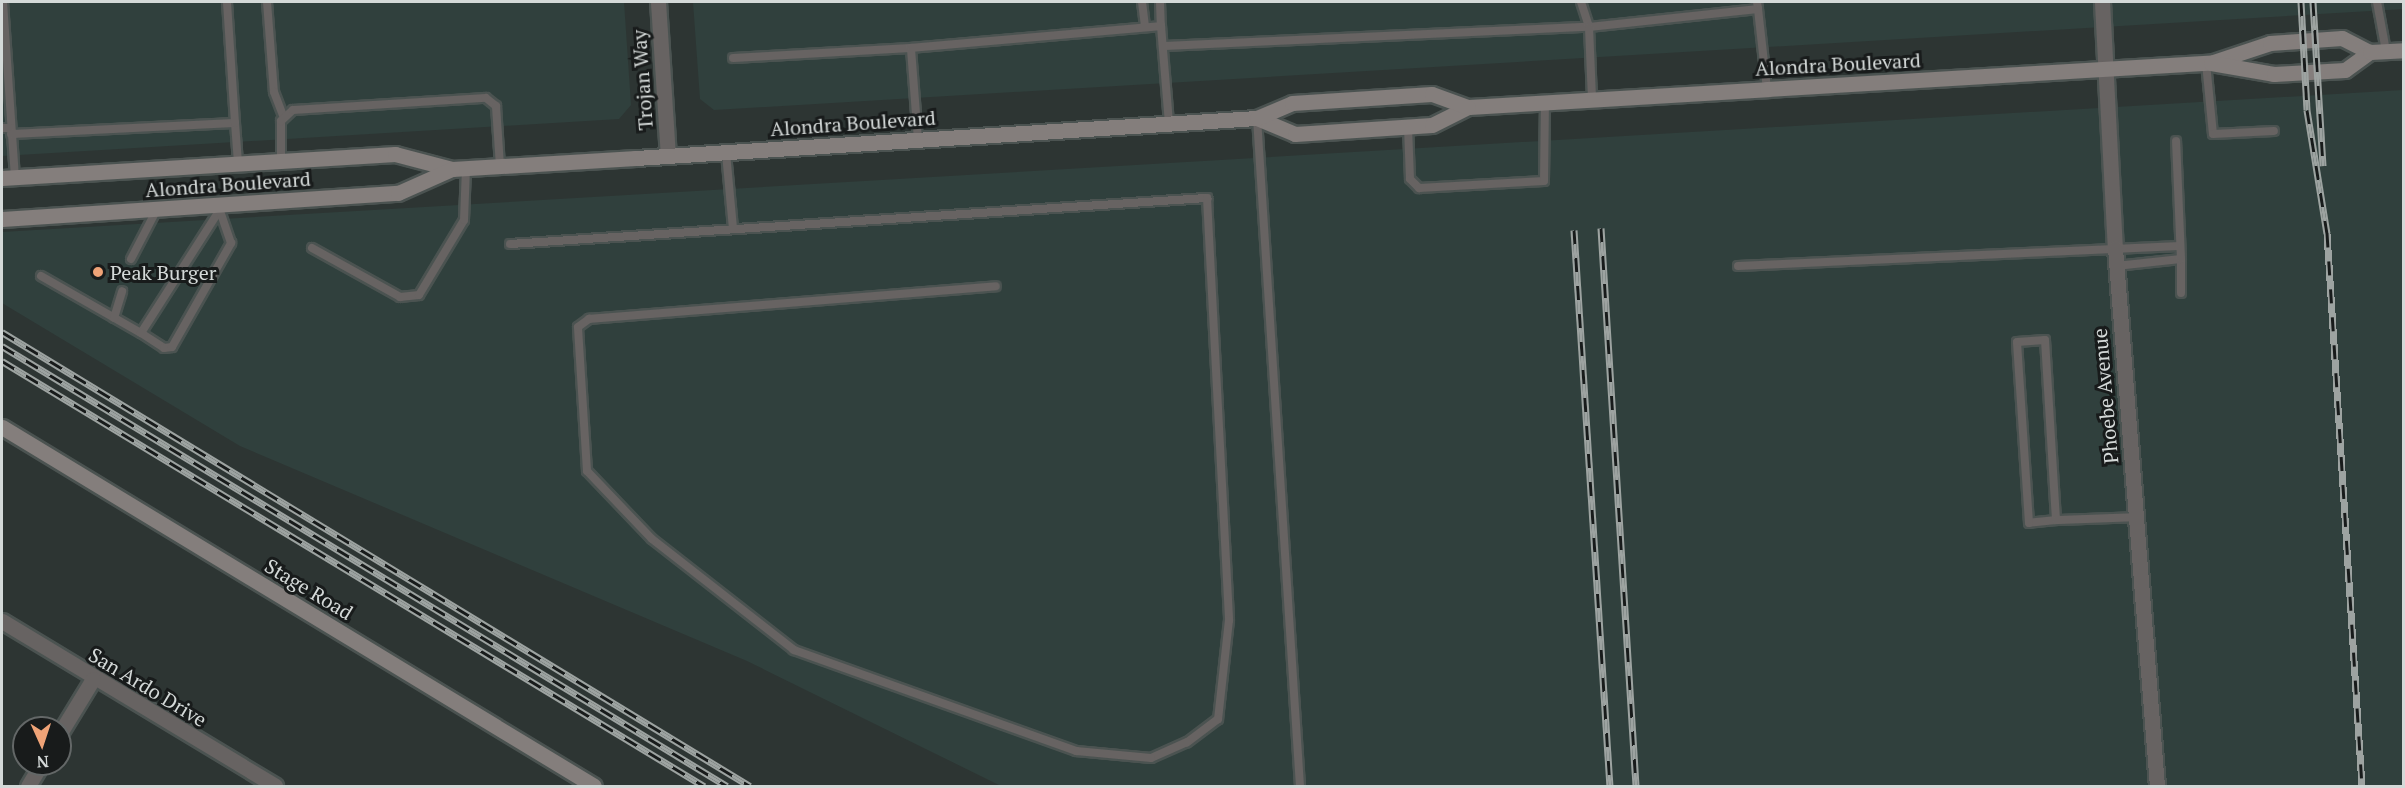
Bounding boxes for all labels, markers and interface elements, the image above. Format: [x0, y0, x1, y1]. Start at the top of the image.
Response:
street label: Trojan Way [627, 29, 657, 131]
street label: Alondra Boulevard [1755, 48, 1921, 80]
street label: Alondra Boulevard [769, 105, 937, 141]
street label: Alondra Boulevard [144, 166, 312, 202]
place label: Peak Burger [110, 260, 216, 284]
marker: Peak Burger [91, 265, 105, 279]
street label: Phoebe Avenue [2087, 327, 2123, 465]
street label: Stage Road [261, 553, 357, 625]
street label: San Ardo Drive [85, 642, 211, 732]
north arrow [12, 716, 72, 776]
text: N [36, 751, 49, 773]

